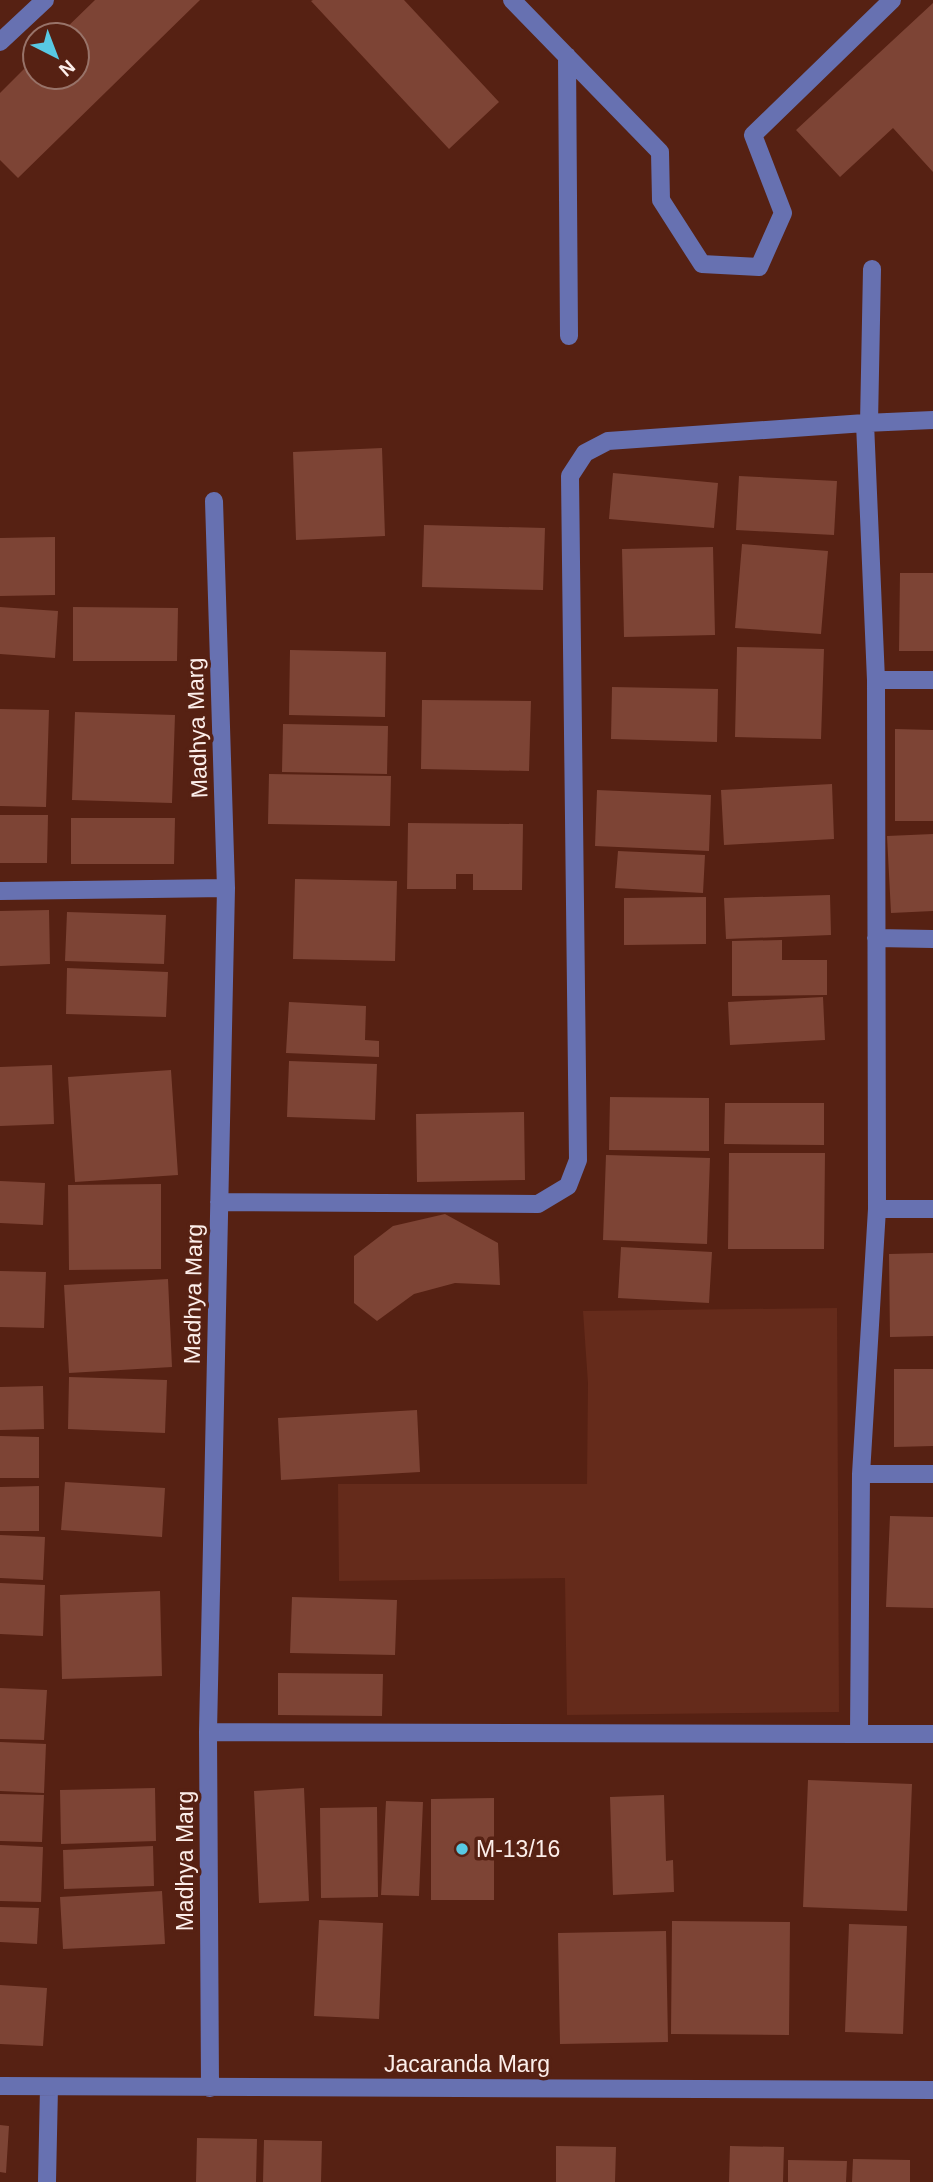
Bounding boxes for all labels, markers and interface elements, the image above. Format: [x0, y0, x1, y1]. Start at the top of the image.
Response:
north arrow [21, 21, 91, 91]
text: N [55, 56, 79, 81]
street label: Madhya Marg [182, 657, 212, 799]
street label: Madhya Marg [179, 1223, 207, 1365]
street label: Madhya Marg [172, 1791, 198, 1931]
place label: M-13/16 [476, 1836, 560, 1862]
marker: M-13/16 [454, 1841, 470, 1857]
street label: Jacaranda Marg [384, 2051, 550, 2077]

